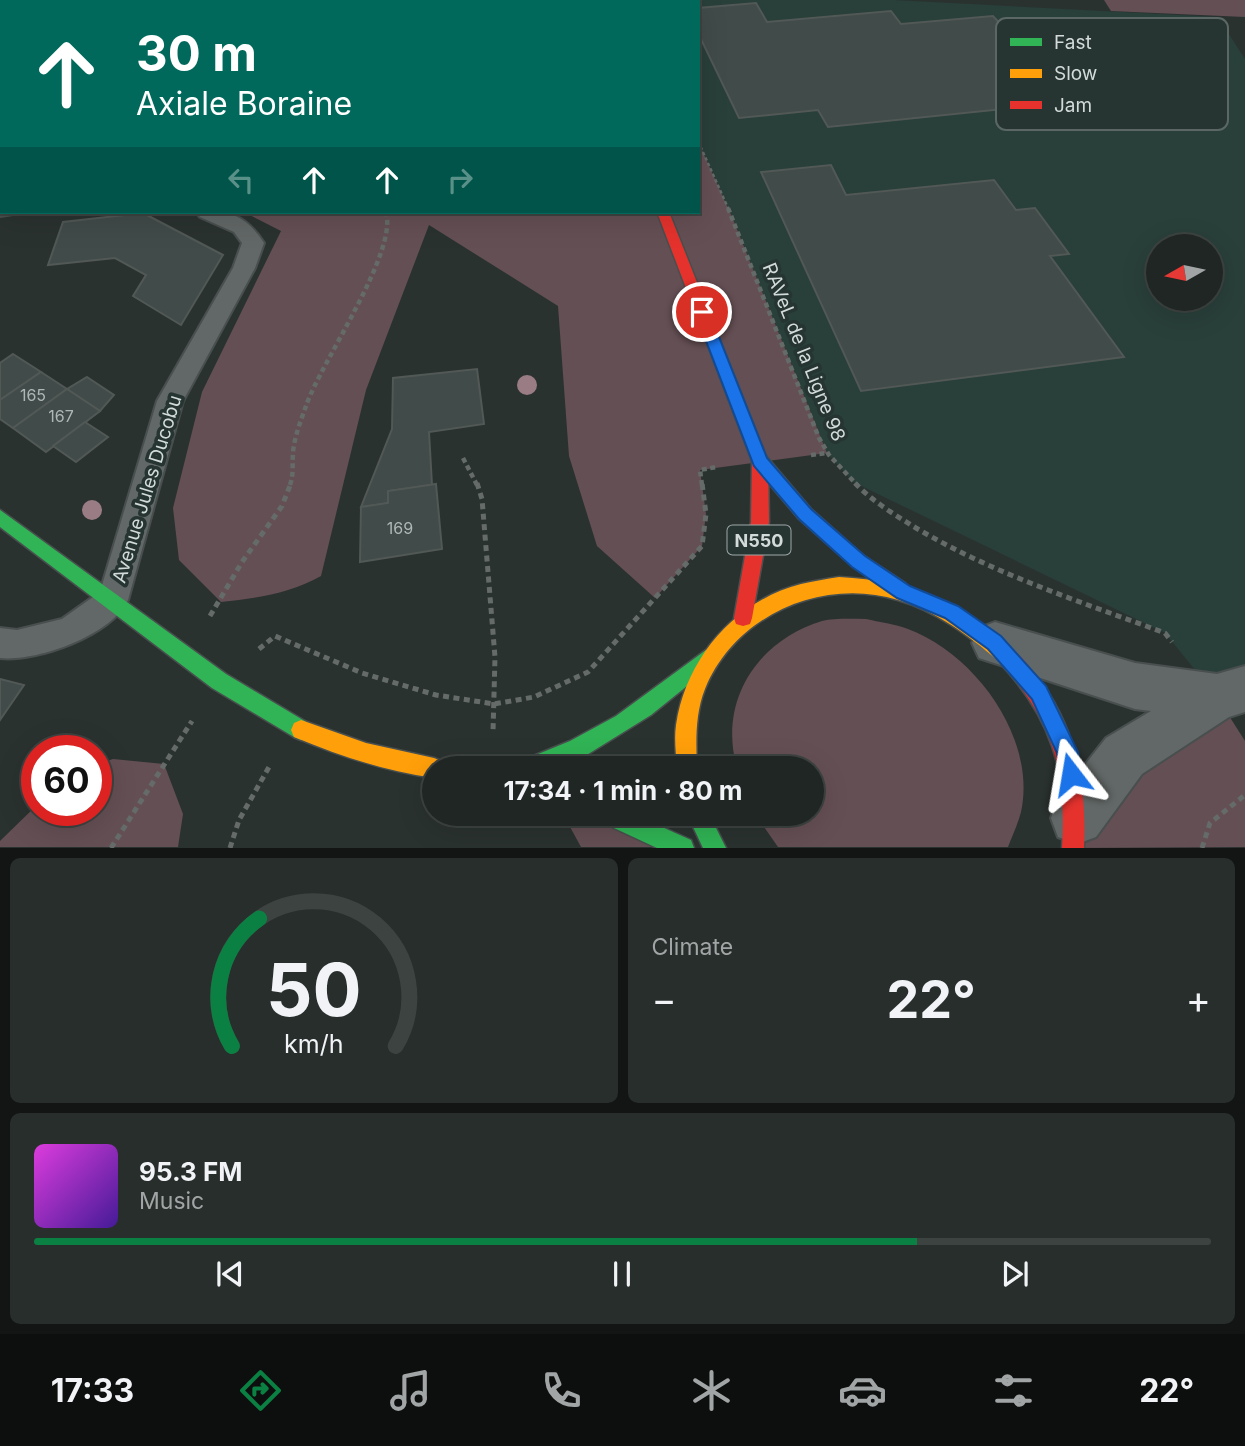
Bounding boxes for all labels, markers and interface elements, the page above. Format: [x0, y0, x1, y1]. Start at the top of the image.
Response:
legend [996, 18, 1228, 130]
text: 30 m [136, 24, 257, 83]
icon: ahead [21, 28, 112, 119]
text: Fast [1054, 31, 1092, 54]
text: Slow [1054, 62, 1097, 85]
text: Axiale Boraine [136, 84, 352, 123]
text: Jam [1054, 94, 1092, 117]
icon: left [222, 161, 260, 199]
icon: ahead [295, 161, 333, 199]
icon: ahead [368, 161, 406, 199]
icon: right [441, 161, 479, 199]
north arrow [1146, 234, 1223, 312]
map controls [1146, 234, 1223, 311]
street label: RAVeL de la Ligne 98 [758, 260, 850, 444]
pin [672, 282, 732, 342]
icon: arrive [683, 293, 721, 331]
house number: 165 [20, 385, 46, 405]
street label: Avenue Jules Ducobu [107, 392, 187, 586]
house number: 167 [48, 406, 74, 426]
house number: 169 [387, 518, 413, 538]
road number: N550 [728, 526, 790, 554]
speed limit sign: 60 [21, 735, 112, 826]
position arrow [1034, 737, 1108, 811]
text: 17:34 · 1 min · 80 m [503, 775, 743, 806]
text: Climate [652, 933, 733, 961]
text: 50 [266, 946, 362, 1035]
text: 22° [887, 968, 976, 1031]
text: − [652, 976, 677, 1022]
text: + [1186, 976, 1211, 1022]
text: km/h [284, 1029, 343, 1059]
text: 95.3 FM [139, 1156, 242, 1187]
text: Music [139, 1187, 204, 1215]
icon: previous [211, 1255, 249, 1293]
icon: pause [603, 1255, 641, 1293]
icon: next [996, 1255, 1034, 1293]
icon: directions [236, 1366, 285, 1415]
icon: music [386, 1366, 435, 1415]
icon: phone [537, 1366, 586, 1415]
icon: climate [687, 1366, 736, 1415]
icon: car [838, 1366, 887, 1415]
icon: filters [989, 1366, 1038, 1415]
text: 17:33 [51, 1371, 134, 1410]
text: 22° [1139, 1371, 1194, 1410]

